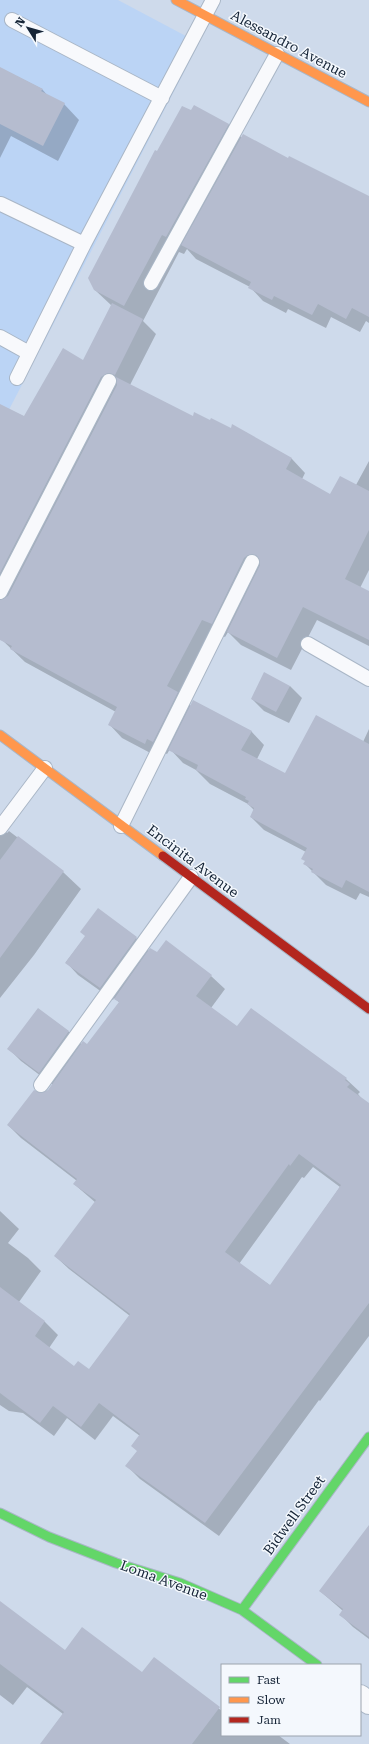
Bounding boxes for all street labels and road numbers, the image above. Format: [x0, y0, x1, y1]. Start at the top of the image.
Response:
street label: Alessandro Avenue [228, 7, 350, 81]
street label: Encinita Avenue [144, 821, 242, 901]
street label: Bidwell Street [260, 1472, 328, 1558]
street label: Loma Avenue [118, 1557, 210, 1603]

